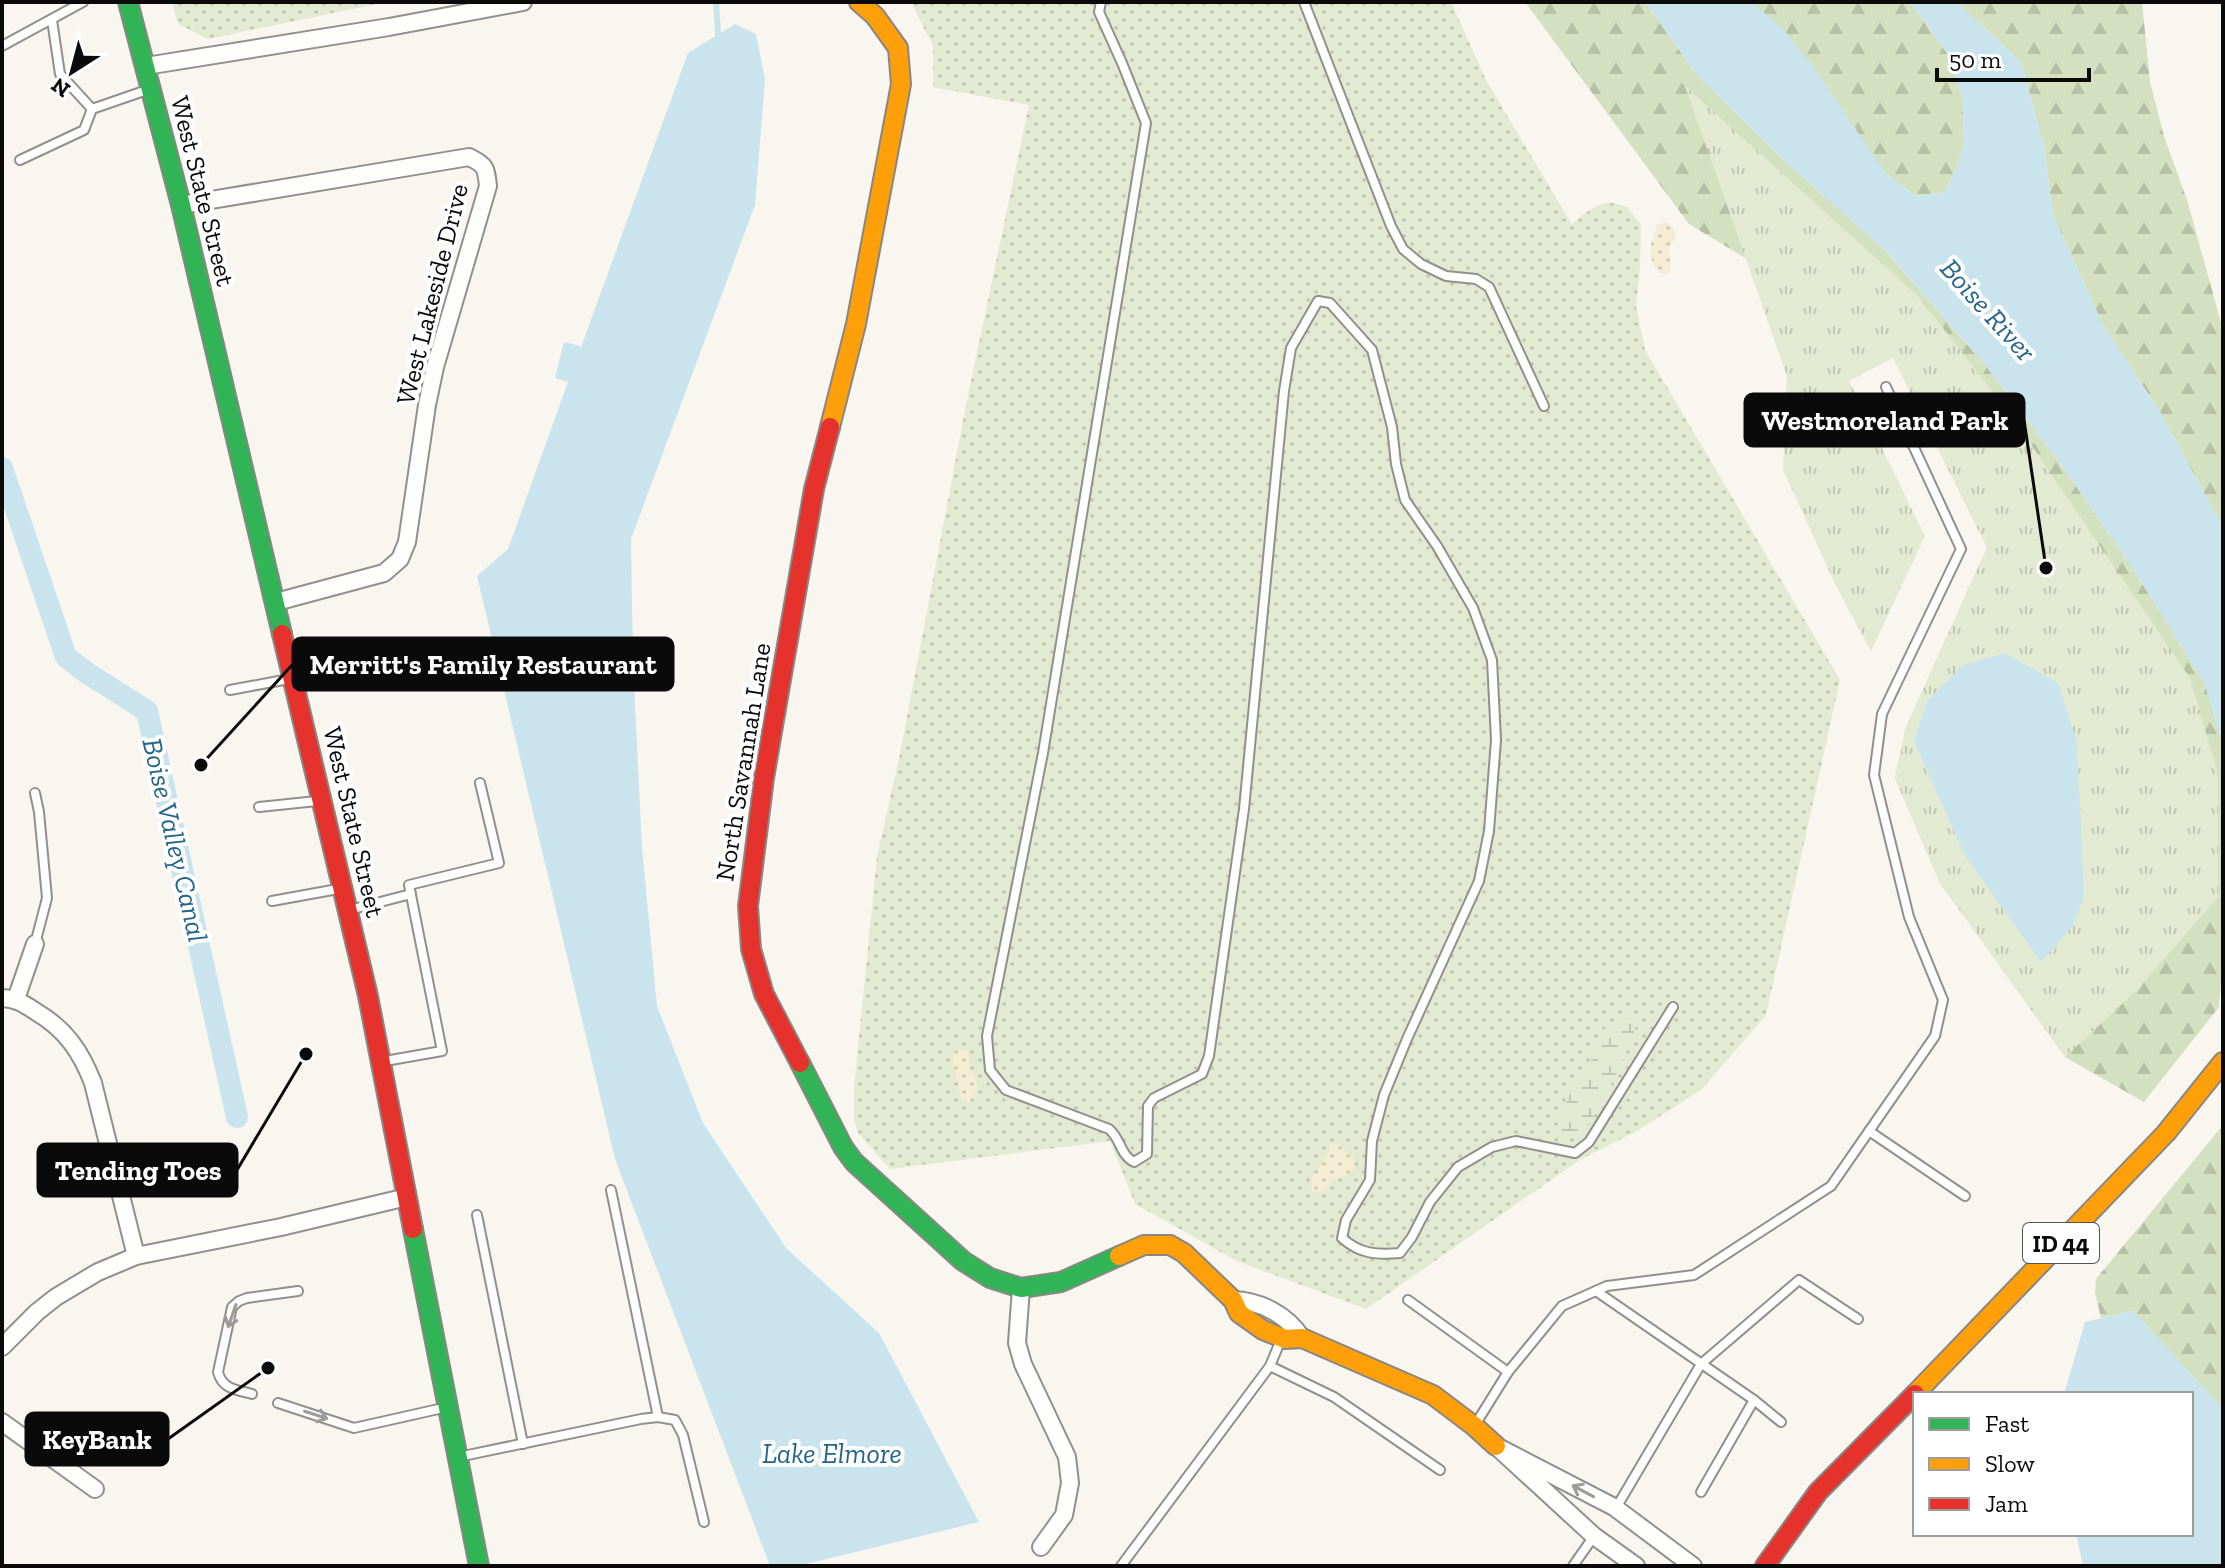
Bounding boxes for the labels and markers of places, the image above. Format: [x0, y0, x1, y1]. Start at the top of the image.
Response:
callout: Westmoreland Park [1745, 394, 2024, 446]
callout: Merritt's Family Restaurant [293, 638, 673, 690]
callout: Tending Toes [38, 1144, 237, 1196]
callout: KeyBank [26, 1413, 168, 1465]

